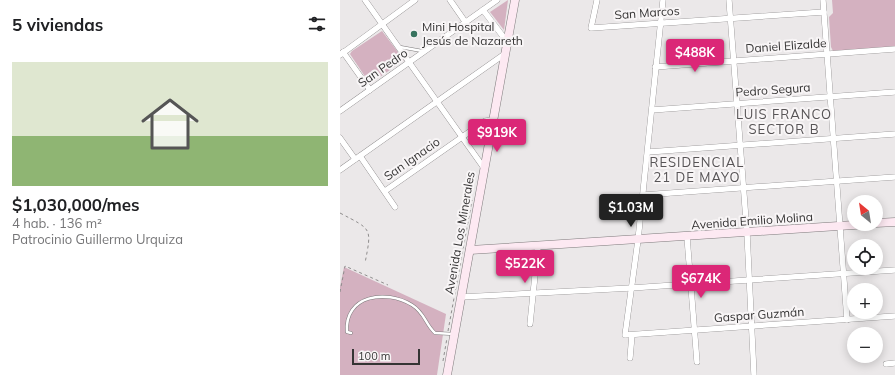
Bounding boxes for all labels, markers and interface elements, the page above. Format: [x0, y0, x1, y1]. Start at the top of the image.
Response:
street label: San Marcos [614, 3, 680, 22]
icon: filters [306, 13, 328, 35]
text: 5 viviendas [12, 14, 103, 35]
place label: Mini Hospital Jesús de Nazareth [422, 19, 523, 48]
marker: Mini Hospital Jesús de Nazareth [409, 29, 419, 39]
street label: Daniel Elizalde [745, 35, 827, 56]
pin: $488K [667, 39, 723, 73]
text: $488K [675, 44, 715, 60]
street label: San Pedro [355, 45, 411, 90]
street label: Pedro Segura [735, 79, 811, 100]
icon: home [134, 88, 206, 160]
district label: LUIS FRANCO SECTOR B [736, 106, 832, 137]
pin: $919K [469, 119, 525, 153]
text: $919K [477, 124, 517, 140]
street label: San Ignacio [381, 134, 443, 183]
district label: RESIDENCIAL 21 DE MAYO [650, 154, 744, 185]
street label: Avenida Los Minerales [441, 170, 478, 296]
text: $1,030,000/mes [12, 194, 140, 215]
pin: $1.03M [598, 194, 664, 228]
north arrow [847, 195, 883, 231]
map controls [847, 195, 883, 363]
text: $1.03M [608, 199, 654, 215]
street label: Avenida Emilio Molina [691, 209, 813, 232]
text: 4 hab. · 136 m² [12, 215, 102, 231]
text: Patrocinio Guillermo Urquiza [12, 231, 183, 247]
button: locate [847, 239, 883, 275]
pin: $522K [497, 250, 553, 284]
text: $522K [505, 255, 545, 271]
pin: $674K [673, 265, 729, 299]
text: $674K [681, 270, 721, 286]
button: + [847, 283, 883, 319]
street label: Gaspar Guzmán [713, 304, 805, 325]
button: − [847, 327, 883, 363]
scale bar [352, 347, 420, 366]
text: 100 m [358, 349, 390, 363]

